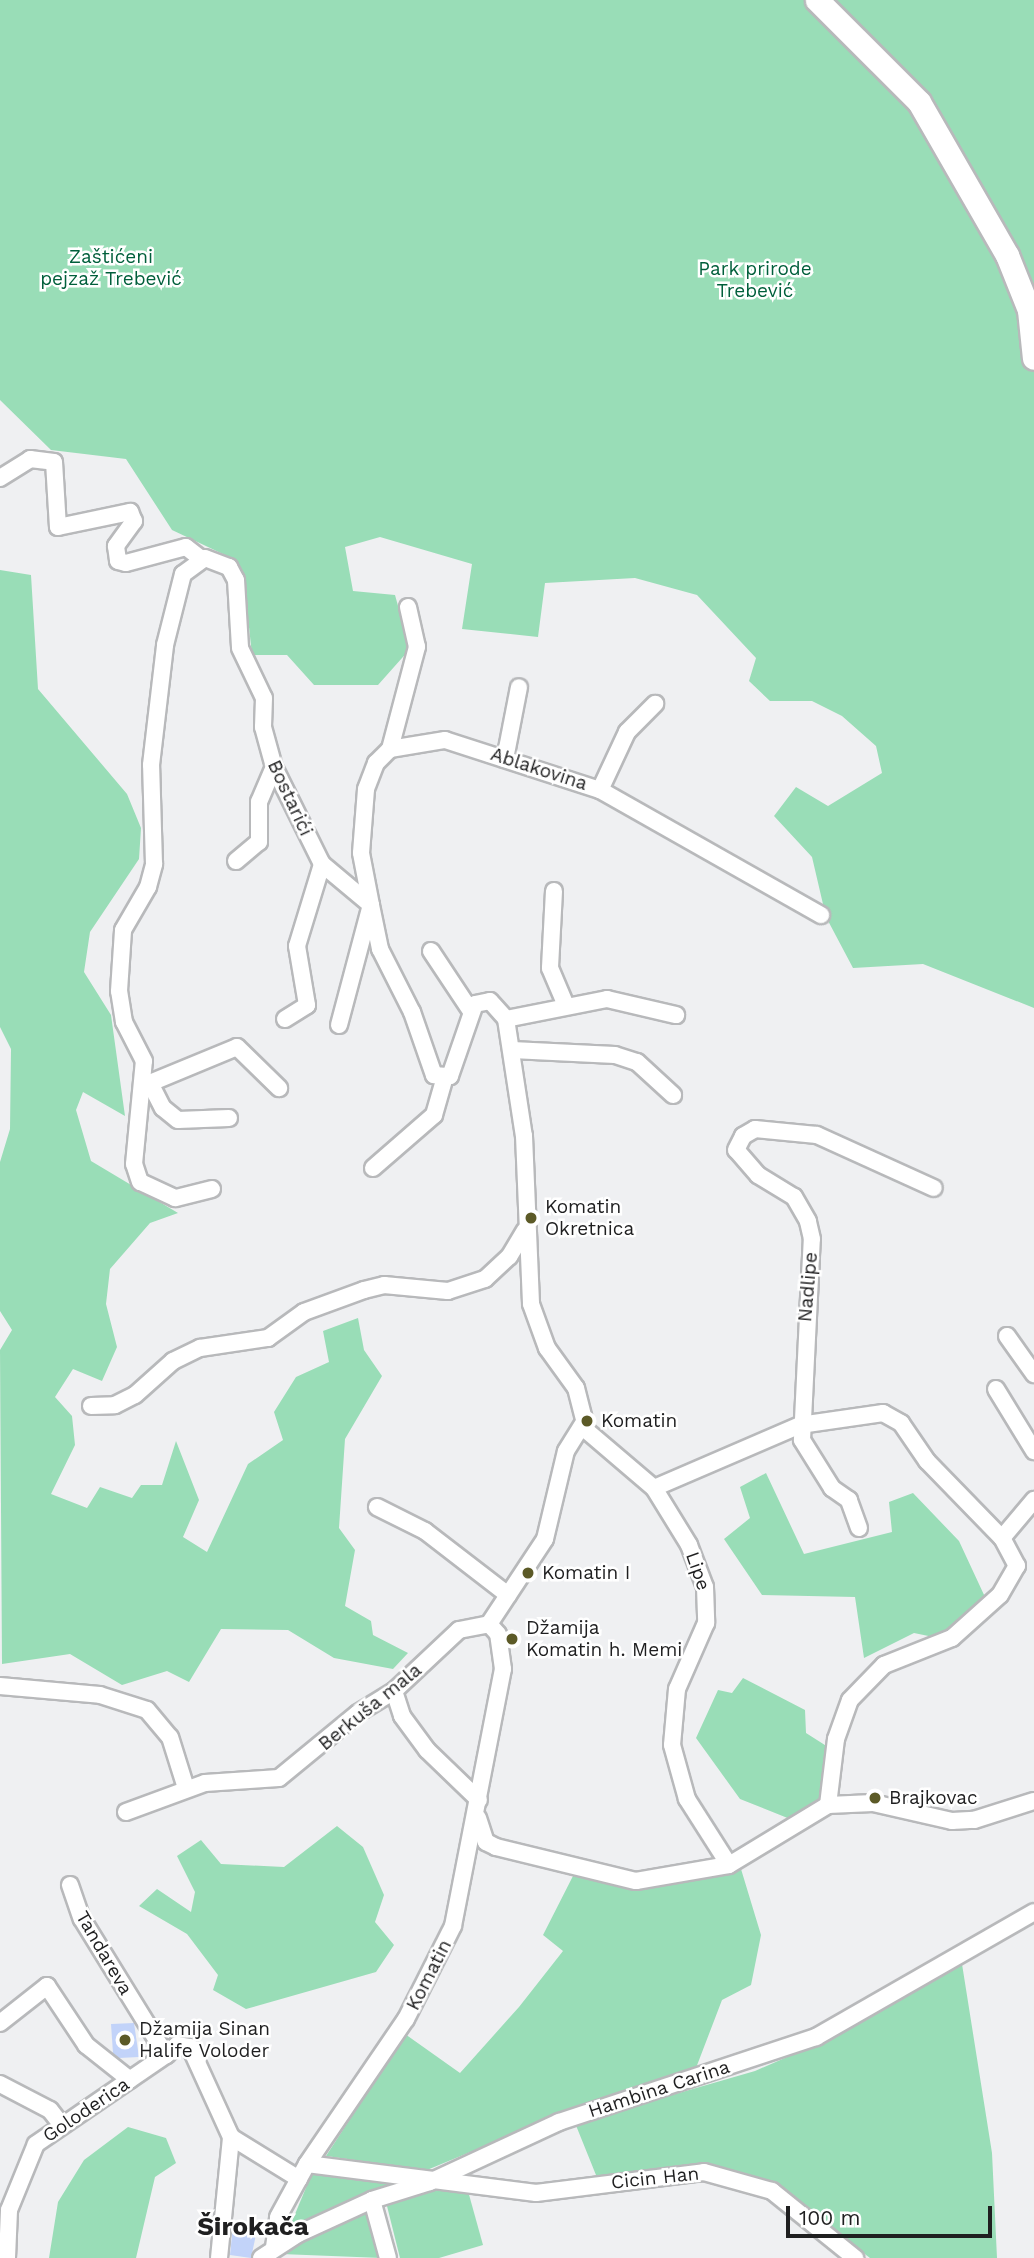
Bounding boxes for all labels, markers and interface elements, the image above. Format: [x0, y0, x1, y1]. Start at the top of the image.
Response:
park label: Zaštićeni pejzaž Trebević [40, 246, 182, 290]
park label: Park prirode Trebević [698, 258, 812, 302]
street label: Ablakovina [488, 743, 590, 795]
street label: Bostarići [263, 756, 317, 840]
place label: Komatin Okretnica [545, 1196, 634, 1240]
marker: Komatin Okretnica [523, 1210, 539, 1226]
street label: Nadlipe [794, 1251, 822, 1323]
place label: Komatin [601, 1410, 677, 1432]
marker: Komatin [579, 1413, 595, 1429]
street label: Lipe [681, 1549, 715, 1593]
place label: Komatin I [542, 1562, 630, 1584]
marker: Komatin I [520, 1565, 536, 1581]
place label: Džamija Komatin h. Memi [526, 1617, 682, 1661]
marker: Džamija Komatin h. Memi [504, 1631, 520, 1647]
street label: Berkuša mala [314, 1658, 426, 1756]
place label: Brajkovac [889, 1787, 978, 1809]
marker: Brajkovac [867, 1790, 883, 1806]
street label: Tandareva [71, 1907, 137, 1999]
street label: Komatin [402, 1936, 456, 2014]
place label: Džamija Sinan Halife Voloder [139, 2018, 270, 2062]
marker: Džamija Sinan Halife Voloder [117, 2032, 133, 2048]
street label: Hambina Carina [585, 2055, 733, 2123]
street label: Goloderica [38, 2073, 134, 2147]
street label: Cicin Han [610, 2162, 700, 2194]
scale bar [789, 2192, 996, 2236]
text: 100 m [799, 2205, 861, 2230]
district label: Širokača [197, 2211, 309, 2243]

